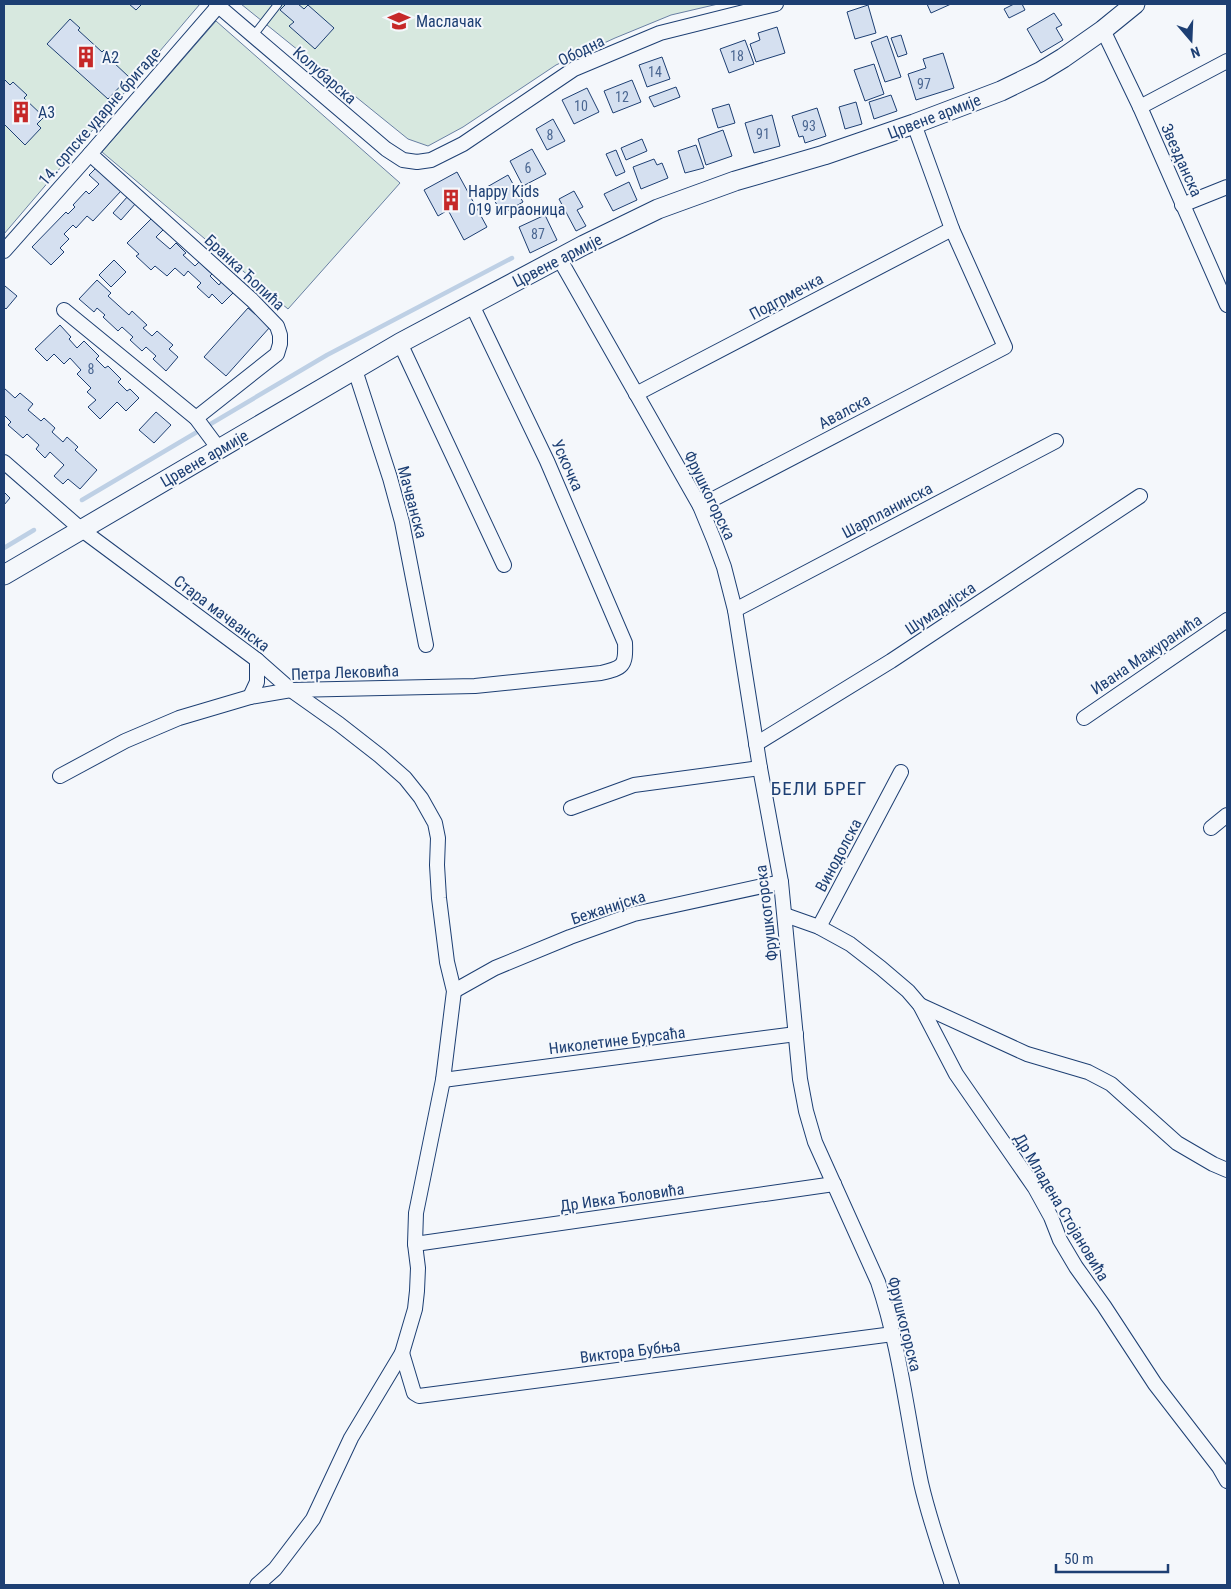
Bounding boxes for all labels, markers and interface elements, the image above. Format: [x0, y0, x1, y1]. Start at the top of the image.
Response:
school or university icon: Маслачак [386, 8, 412, 34]
place label: Маслачак [416, 12, 482, 31]
north arrow [1166, 15, 1216, 65]
street label: Ободна [555, 31, 608, 70]
street label: Колубарска [289, 43, 360, 108]
text: N [1189, 43, 1202, 61]
street label: 14. српске ударне бригаде [34, 44, 164, 189]
building icon: A2 [73, 44, 99, 70]
place label: A2 [102, 48, 119, 67]
house number: 18 [730, 48, 744, 64]
house number: 14 [648, 64, 662, 80]
house number: 97 [917, 76, 931, 92]
house number: 12 [615, 89, 629, 105]
street label: Црвене армије [885, 90, 983, 143]
house number: 10 [574, 98, 588, 114]
building icon: A3 [8, 99, 34, 125]
place label: A3 [38, 103, 55, 122]
house number: 93 [802, 118, 816, 134]
street label: Звезданска [1157, 121, 1206, 200]
house number: 91 [756, 126, 770, 142]
house number: 8 [547, 127, 554, 143]
house number: 6 [525, 160, 532, 176]
place label: Happy Kids 019 играоница [468, 182, 565, 219]
building icon: Happy Kids 019 играоница [438, 187, 464, 213]
house number: 87 [531, 226, 545, 242]
street label: Бранка Ћопића [201, 230, 289, 314]
street label: Црвене армије [509, 230, 605, 291]
street label: Подгрмечка [746, 269, 826, 324]
house number: 8 [88, 361, 95, 377]
street label: Авалска [815, 390, 873, 433]
street label: Црвене армије [157, 426, 251, 491]
street label: Ускочка [548, 437, 587, 494]
street label: Фрушкогорска [680, 448, 739, 543]
street label: Мачванска [394, 464, 431, 540]
street label: Шарпланинска [839, 479, 936, 542]
street label: Стара мачванска [170, 571, 273, 656]
street label: Шумадијска [901, 578, 979, 639]
street label: Ивана Мажуранића [1087, 610, 1205, 699]
street label: Петра Лековића [291, 661, 399, 684]
district label: БЕЛИ БРЕГ [771, 777, 867, 800]
street label: Винодолска [811, 816, 866, 895]
street label: Фрушкогорска [751, 864, 782, 962]
street label: Бежанијска [569, 887, 648, 928]
street label: Николетине Бурсаћа [548, 1023, 686, 1058]
street label: Др Младена Стојановића [1010, 1130, 1113, 1284]
street label: Др Ивка Ђоловића [559, 1179, 685, 1216]
street label: Фрушкогорска [884, 1275, 925, 1373]
street label: Виктора Бубња [579, 1336, 681, 1367]
scale bar [1056, 1542, 1168, 1574]
text: 50 m [1064, 1550, 1094, 1568]

